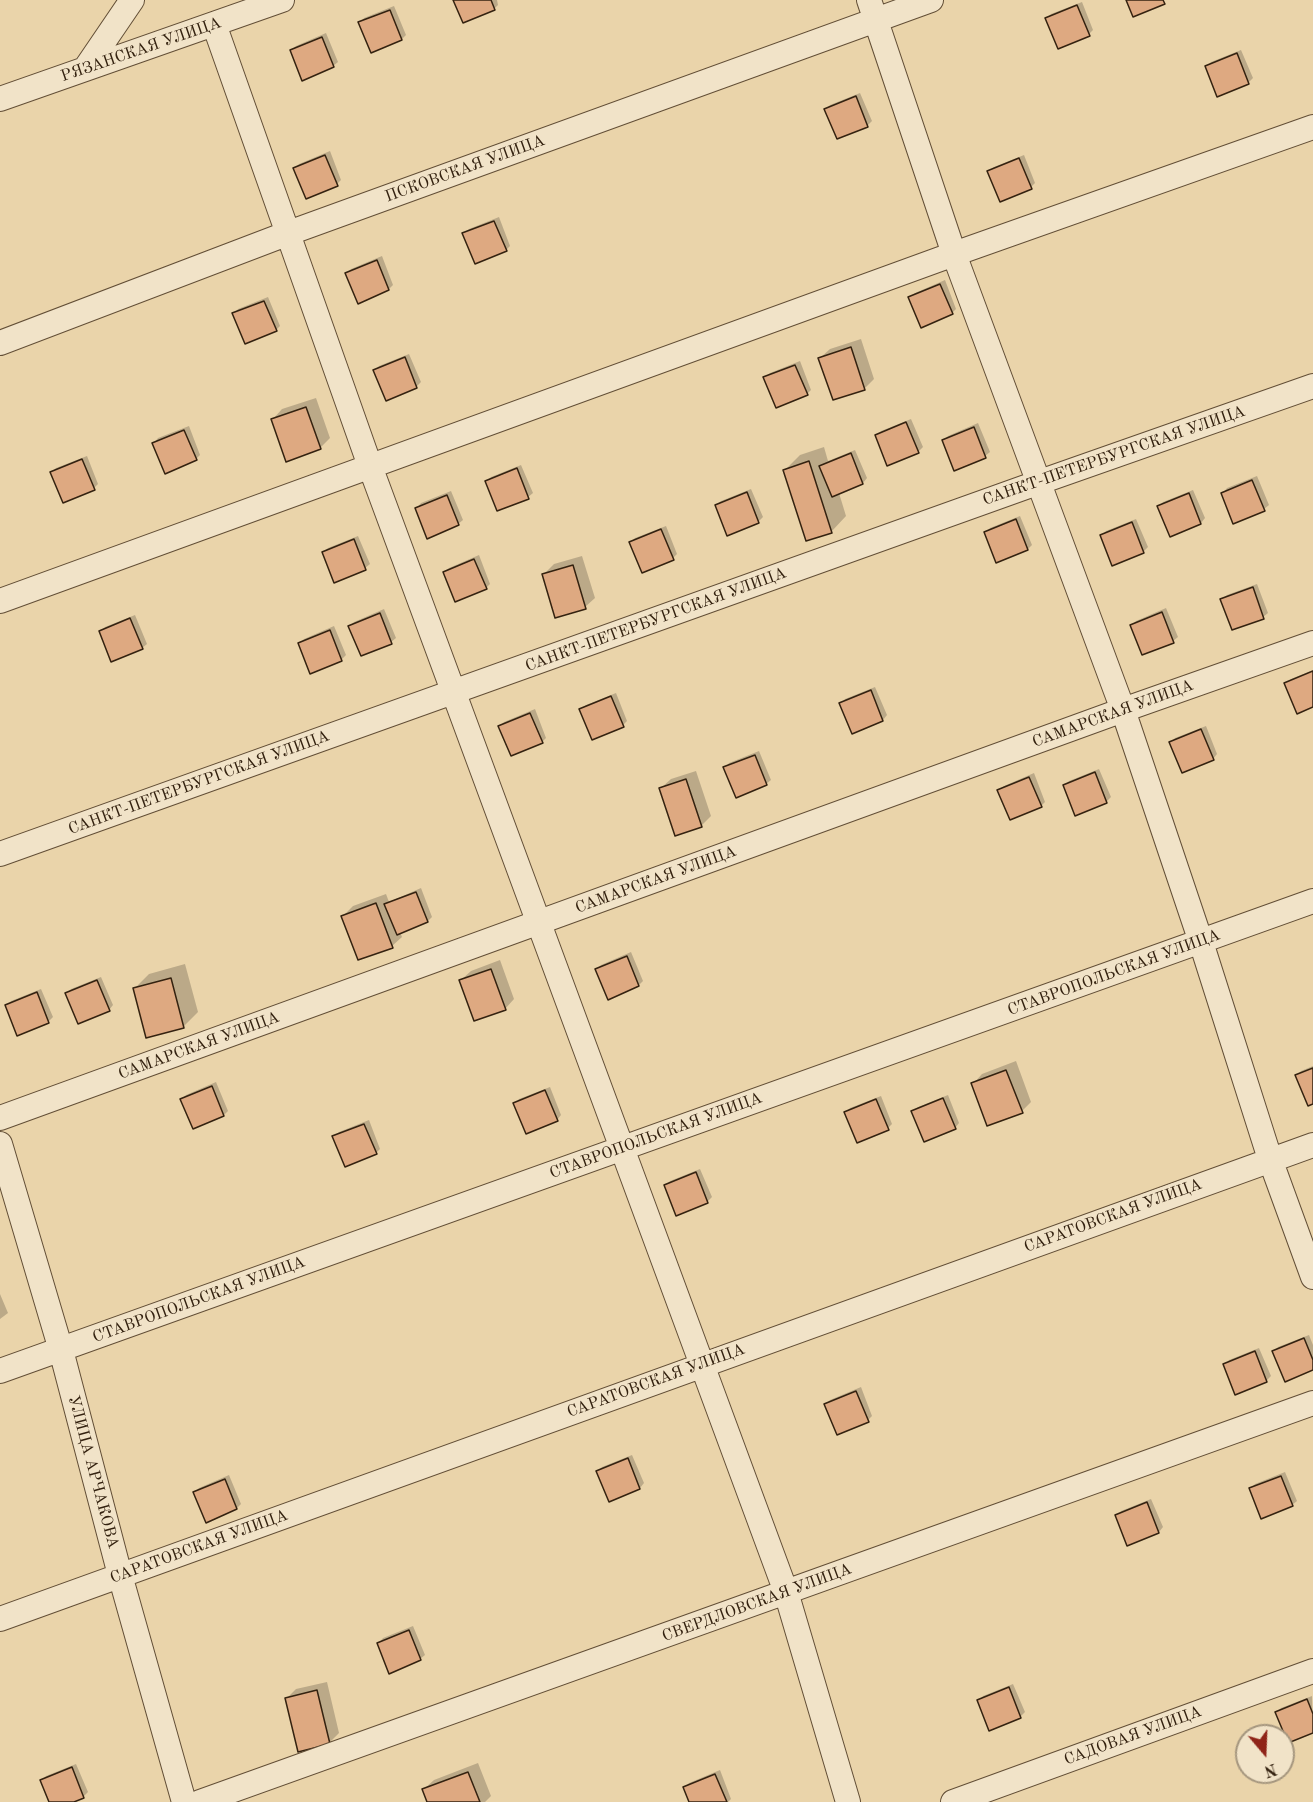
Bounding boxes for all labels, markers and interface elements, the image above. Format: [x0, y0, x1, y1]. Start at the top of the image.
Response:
street label: РЯЗАНСКАЯ УЛИЦА [58, 14, 224, 86]
street label: ПСКОВСКАЯ УЛИЦА [383, 131, 547, 207]
street label: САНКТ-ПЕТЕРБУРГСКАЯ УЛИЦА [980, 402, 1248, 510]
street label: САНКТ-ПЕТЕРБУРГСКАЯ УЛИЦА [523, 564, 789, 676]
street label: САМАРСКАЯ УЛИЦА [1030, 676, 1196, 752]
street label: САНКТ-ПЕТЕРБУРГСКАЯ УЛИЦА [66, 727, 332, 839]
street label: САМАРСКАЯ УЛИЦА [573, 842, 739, 918]
street label: СТАВРОПОЛЬСКАЯ УЛИЦА [1005, 926, 1223, 1020]
street label: САМАРСКАЯ УЛИЦА [116, 1008, 282, 1084]
street label: СТАВРОПОЛЬСКАЯ УЛИЦА [547, 1089, 765, 1183]
street label: САРАТОВСКАЯ УЛИЦА [1022, 1175, 1204, 1257]
street label: СТАВРОПОЛЬСКАЯ УЛИЦА [90, 1253, 308, 1347]
street label: САРАТОВСКАЯ УЛИЦА [565, 1340, 747, 1422]
street label: УЛИЦА АРЧАКОВА [63, 1393, 123, 1551]
street label: САРАТОВСКАЯ УЛИЦА [108, 1506, 290, 1588]
street label: СВЕРДЛОВСКАЯ УЛИЦА [660, 1560, 854, 1646]
street label: САДОВАЯ УЛИЦА [1062, 1702, 1204, 1770]
north arrow [1235, 1724, 1295, 1784]
text: N [1262, 1760, 1279, 1779]

